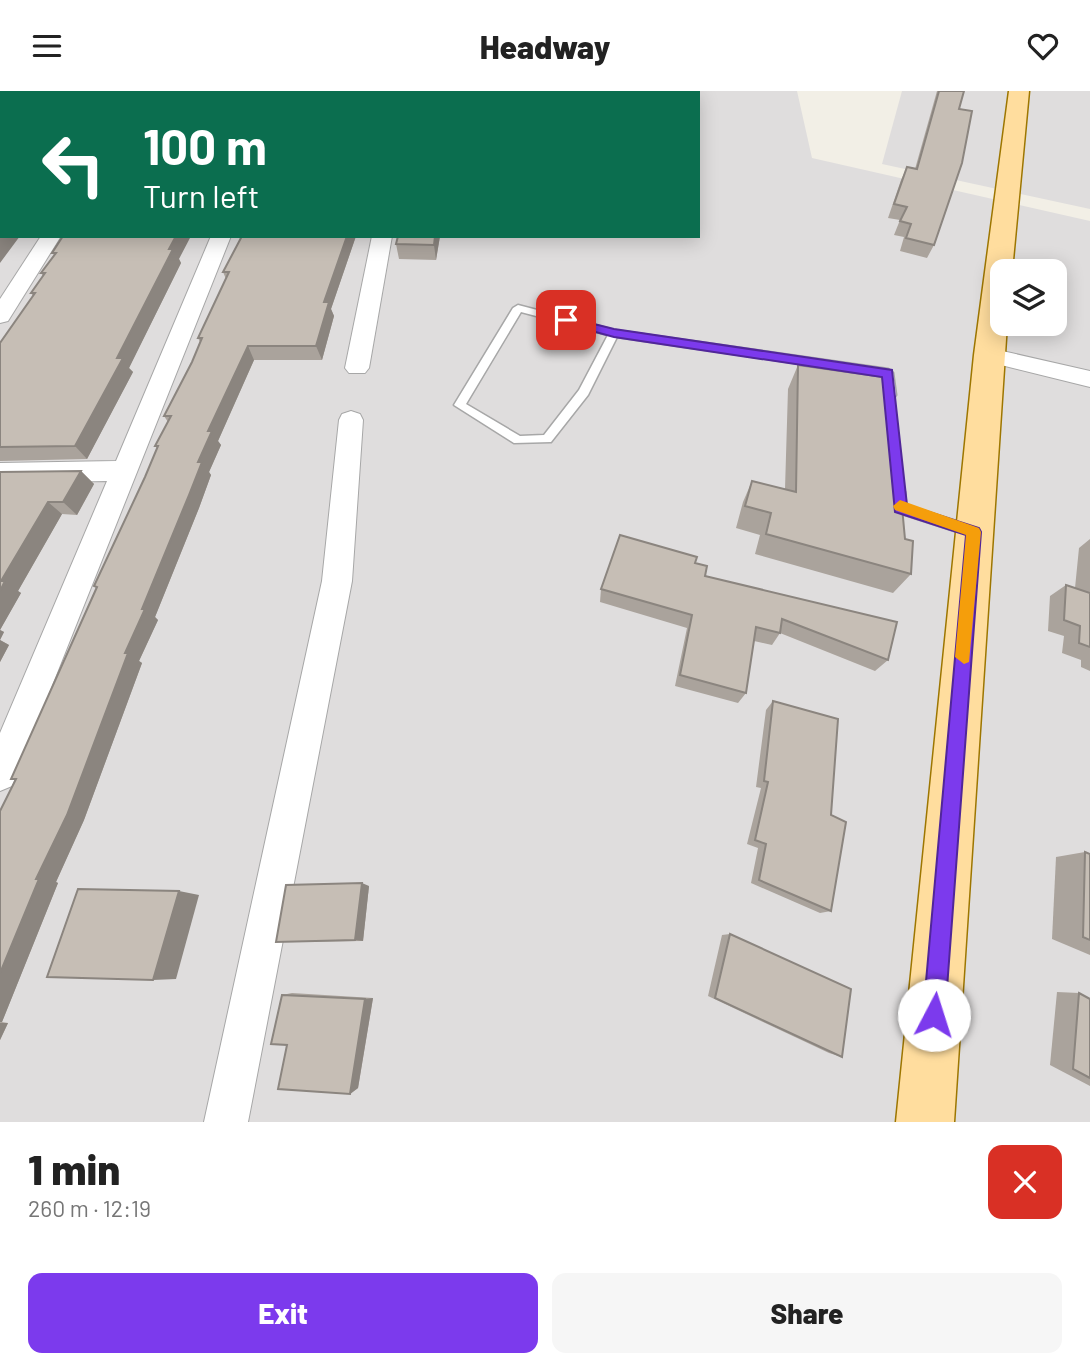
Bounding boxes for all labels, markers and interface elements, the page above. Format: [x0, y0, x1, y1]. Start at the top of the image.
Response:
icon: menu [28, 27, 66, 65]
text: Headway [480, 27, 610, 65]
icon: heart [1024, 27, 1062, 65]
text: 100 m [143, 116, 267, 175]
icon: left [28, 119, 119, 210]
text: Turn left [143, 176, 260, 214]
map controls [990, 259, 1067, 336]
button: layers [990, 259, 1067, 336]
pin [536, 290, 596, 350]
icon: arrive [547, 301, 585, 339]
position arrow [897, 978, 971, 1052]
text: 1 min [28, 1143, 120, 1193]
button: close [988, 1145, 1062, 1219]
text: 260 m · 12:19 [28, 1194, 151, 1222]
button: Exit [28, 1273, 538, 1353]
button: Share [552, 1273, 1062, 1353]

